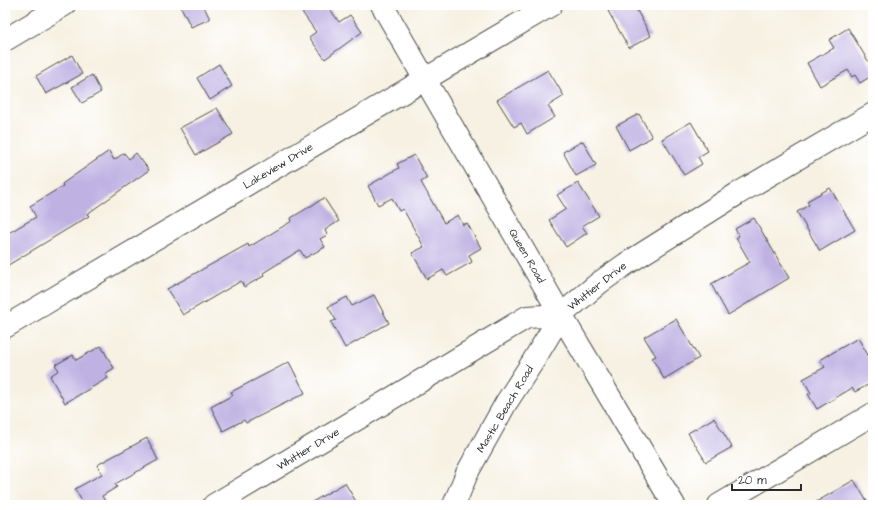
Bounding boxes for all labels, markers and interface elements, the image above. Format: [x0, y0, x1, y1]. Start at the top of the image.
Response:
street label: Lakeview Drive [240, 139, 316, 193]
street label: Queen Road [505, 226, 549, 286]
street label: Whittier Drive [564, 258, 630, 314]
street label: Mastic Beach Road [473, 362, 537, 455]
street label: Whittier Drive [274, 424, 342, 474]
scale bar [732, 466, 801, 492]
text: 20 m [738, 472, 767, 489]

